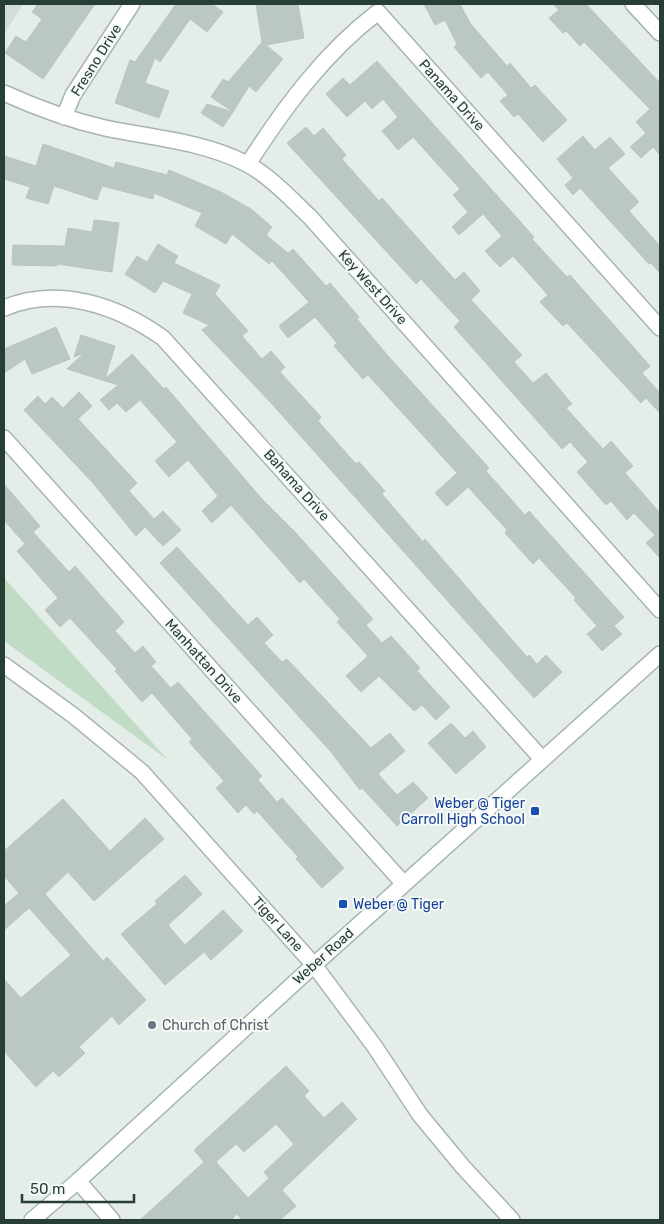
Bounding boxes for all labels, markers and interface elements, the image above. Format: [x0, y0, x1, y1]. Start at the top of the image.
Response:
street label: Fresno Drive [68, 21, 125, 99]
street label: Panama Drive [415, 56, 488, 135]
street label: Key West Drive [335, 246, 411, 328]
street label: Bahama Drive [260, 446, 333, 525]
street label: Manhattan Drive [161, 616, 246, 707]
place label: Weber @ Tiger Carroll High School [401, 795, 526, 828]
marker: Weber @ Tiger Carroll High School [529, 805, 541, 817]
street label: Tiger Lane [249, 893, 307, 955]
place label: Weber @ Tiger [353, 896, 445, 913]
marker: Weber @ Tiger [337, 898, 349, 910]
street label: Weber Road [289, 924, 357, 988]
place label: Church of Christ [162, 1017, 269, 1034]
marker: Church of Christ [146, 1019, 158, 1031]
scale bar [22, 1172, 135, 1204]
text: 50 m [30, 1180, 65, 1198]

